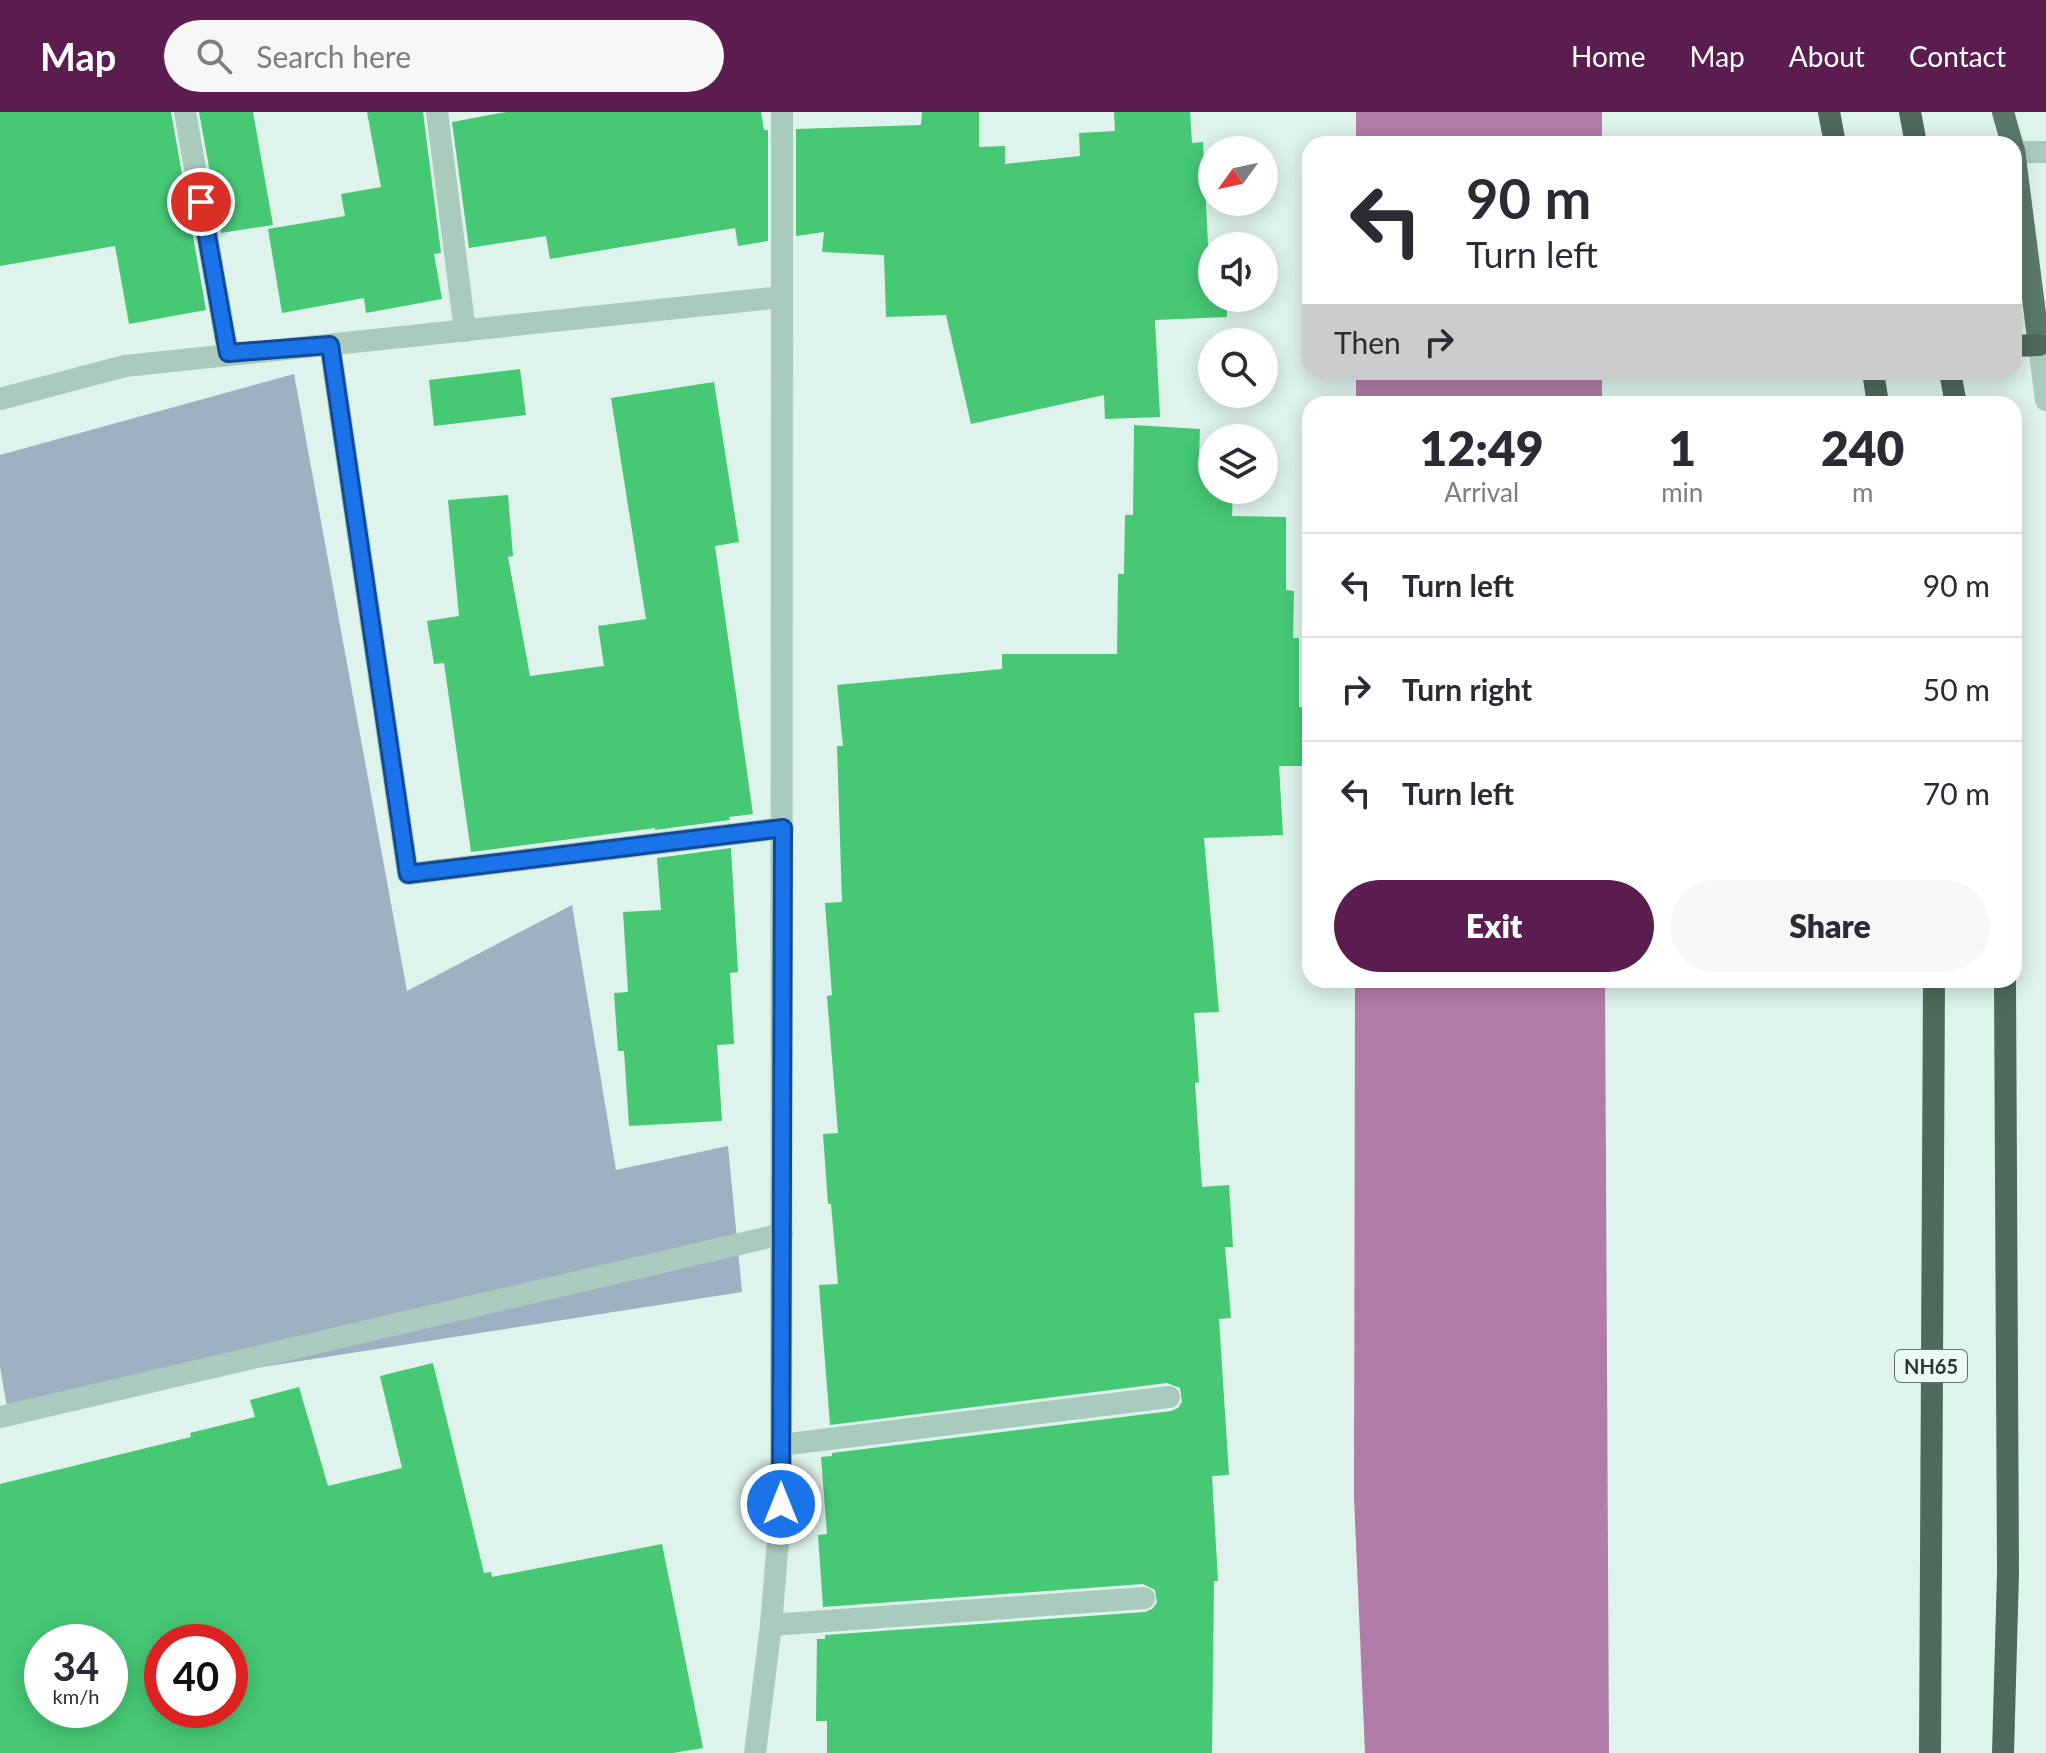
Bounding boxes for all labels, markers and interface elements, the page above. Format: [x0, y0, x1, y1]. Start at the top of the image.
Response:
search box [164, 20, 724, 92]
text: Map [40, 33, 116, 79]
icon: search [192, 34, 236, 78]
text: Search here [256, 38, 411, 74]
text: Home [1571, 39, 1646, 73]
text: Map [1690, 39, 1745, 73]
text: About [1789, 39, 1865, 73]
text: Contact [1909, 39, 2006, 73]
north arrow [1198, 136, 1278, 216]
map controls [1198, 136, 1278, 504]
text: 90 m [1466, 164, 1591, 231]
pin [167, 168, 235, 236]
icon: left [1334, 168, 1438, 272]
icon: arrive [179, 180, 223, 224]
button: sound [1198, 232, 1278, 312]
text: Turn left [1466, 232, 1598, 276]
icon: right [1417, 320, 1461, 364]
text: Then [1334, 324, 1401, 360]
button: search [1198, 328, 1278, 408]
text: 12:49 [1420, 419, 1544, 476]
text: 1 [1668, 419, 1696, 476]
text: 240 [1821, 419, 1904, 476]
button: layers [1198, 424, 1278, 504]
text: Arrival [1444, 476, 1519, 508]
text: min [1661, 476, 1703, 508]
text: m [1852, 476, 1873, 508]
icon: left [1334, 563, 1378, 607]
text: Turn left [1402, 567, 1514, 603]
text: 90 m [1923, 567, 1990, 603]
icon: right [1334, 667, 1378, 711]
text: Turn right [1402, 671, 1532, 707]
text: 50 m [1923, 671, 1990, 707]
icon: left [1334, 771, 1378, 815]
text: Turn left [1402, 775, 1514, 811]
text: 70 m [1923, 775, 1990, 811]
button: Exit [1334, 880, 1654, 972]
button: Share [1670, 880, 1990, 972]
road number: NH65 [1895, 1350, 1967, 1382]
position arrow [739, 1462, 823, 1546]
speed limit sign: 40 [144, 1624, 248, 1728]
text: 34 [53, 1642, 99, 1690]
text: km/h [53, 1684, 99, 1708]

